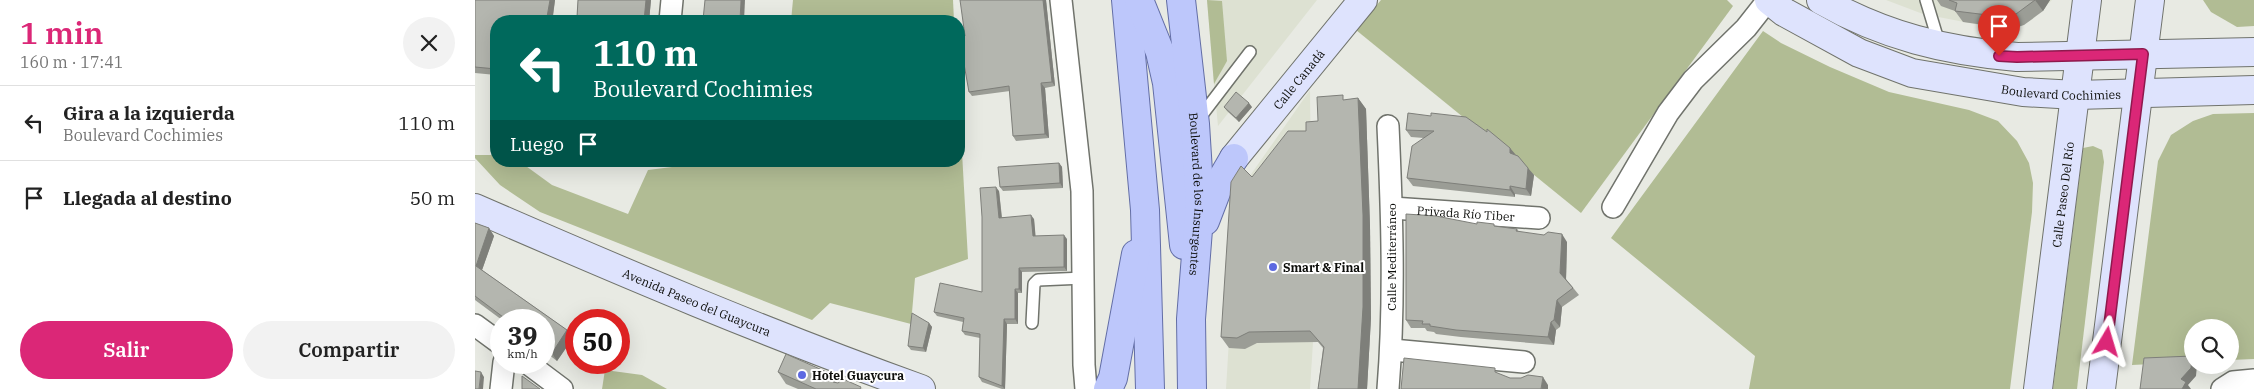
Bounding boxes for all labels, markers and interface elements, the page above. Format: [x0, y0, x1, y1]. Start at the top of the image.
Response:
pin [1978, 5, 2020, 56]
icon: arrive [1985, 12, 2013, 40]
text: 1 min [20, 13, 103, 52]
button: close [403, 17, 455, 69]
text: 110 m [593, 30, 698, 76]
icon: left [510, 35, 575, 100]
street label: Calle Canadá [1270, 46, 1328, 112]
text: 160 m · 17:41 [20, 52, 123, 72]
text: Boulevard Cochimies [593, 74, 813, 103]
street label: Boulevard Cochimies [2000, 81, 2121, 102]
text: Gira a la izquierda [63, 101, 235, 125]
icon: left [20, 109, 48, 137]
text: 110 m [398, 111, 455, 135]
street label: Boulevard de los Insurgentes [1186, 112, 1208, 276]
text: Boulevard Cochimies [63, 125, 223, 145]
icon: arrive [574, 130, 602, 158]
text: Luego [510, 132, 564, 156]
street label: Calle Paseo Del Río [2048, 141, 2077, 248]
icon: arrive [20, 184, 48, 212]
text: Llegada al destino [63, 186, 232, 210]
text: 50 m [410, 186, 455, 210]
street label: Privada Río Tiber [1416, 202, 1516, 224]
street label: Calle Mediterráneo [1384, 203, 1399, 311]
place label: Smart & Final [1283, 260, 1364, 275]
marker: Smart & Final [1267, 261, 1279, 273]
street label: Avenida Paseo del Guaycura [620, 265, 774, 339]
speed limit sign: 50 [565, 309, 630, 374]
position arrow [2080, 315, 2132, 367]
text: 39 [507, 319, 538, 352]
map controls [2184, 319, 2239, 374]
button: search [2184, 319, 2239, 374]
button: Salir [20, 321, 233, 379]
button: Compartir [243, 321, 455, 379]
text: km/h [507, 346, 538, 361]
place label: Hotel Guaycura [812, 368, 904, 383]
marker: Hotel Guaycura [796, 369, 808, 381]

